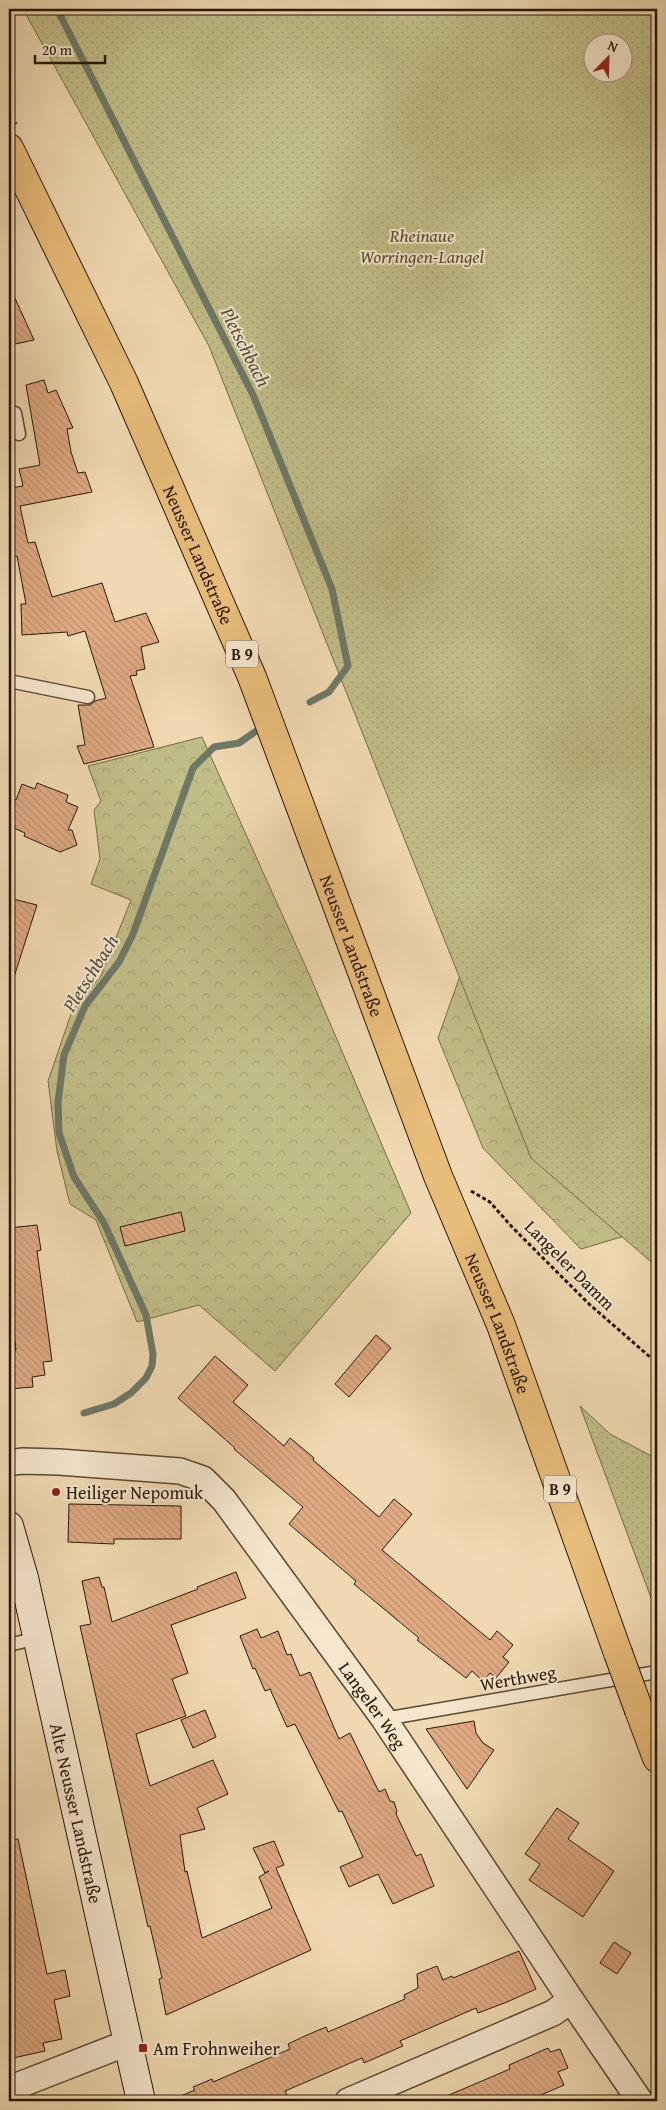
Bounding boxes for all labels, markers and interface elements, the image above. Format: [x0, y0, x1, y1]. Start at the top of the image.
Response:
scale bar [35, 32, 105, 64]
north arrow [584, 32, 634, 82]
text: N [605, 35, 622, 57]
text: 20 m [42, 39, 73, 60]
park label: Rheinaue Worringen-Langel [360, 222, 485, 270]
water label: Pletschbach [214, 301, 278, 392]
street label: Neusser Landstraße [157, 481, 241, 629]
road number: B 9 [226, 641, 258, 668]
street label: Neusser Landstraße [313, 871, 391, 1020]
water label: Pletschbach [55, 929, 125, 1018]
street label: Langeler Damm [519, 1214, 622, 1317]
street label: Neusser Landstraße [458, 1249, 538, 1397]
road number: B 9 [544, 1476, 576, 1502]
place label: Heiliger Nepomuk [66, 1479, 204, 1506]
marker: Heiliger Nepomuk [50, 1486, 62, 1498]
street label: Langeler Weg [333, 1656, 414, 1754]
street label: Werthweg [478, 1658, 558, 1698]
street label: Alte Neusser Landstraße [43, 1720, 110, 1906]
place label: Am Frohnweiher [153, 2035, 280, 2062]
marker: Am Frohnweiher [137, 2042, 149, 2054]

